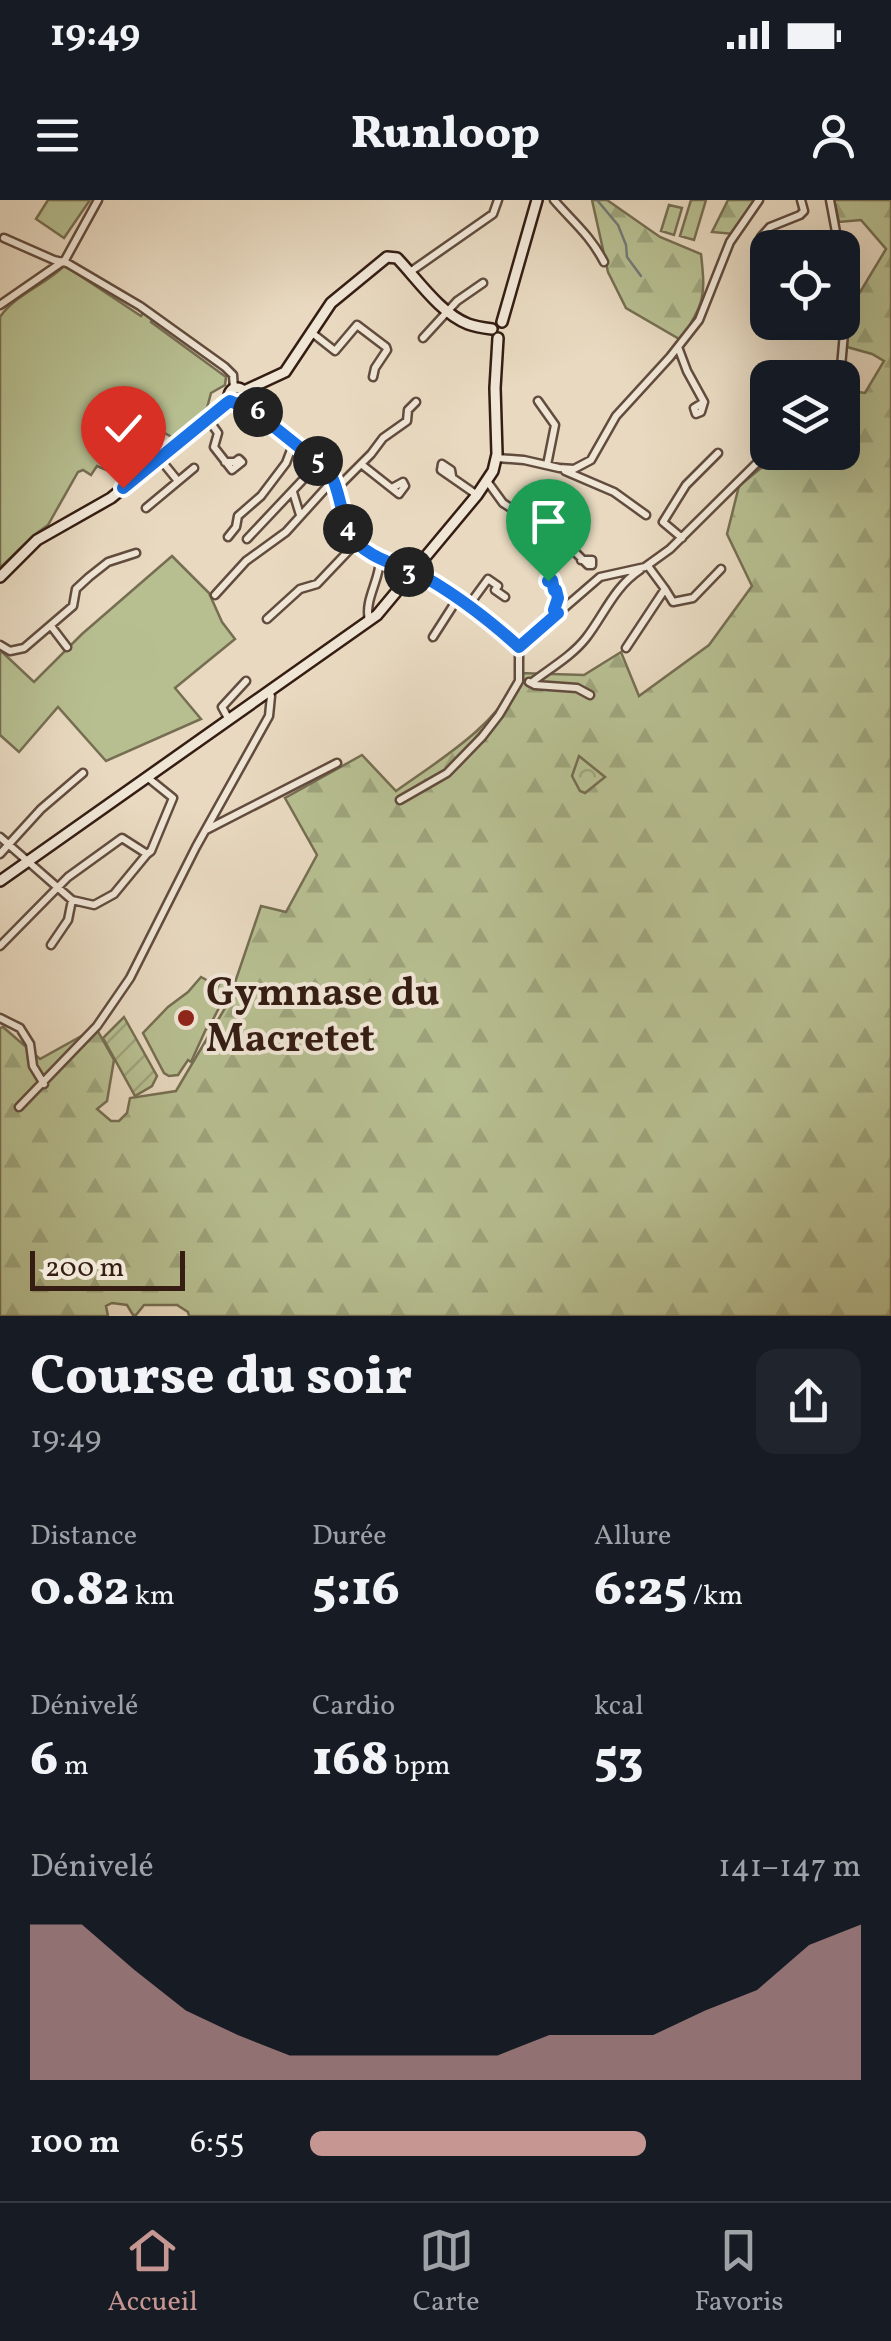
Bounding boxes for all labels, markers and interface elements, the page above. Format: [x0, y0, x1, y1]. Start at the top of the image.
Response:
text: 19:49 [50, 9, 140, 62]
text: Runloop [351, 104, 540, 167]
icon: menu [30, 108, 85, 163]
icon: person [806, 108, 861, 163]
map controls [750, 230, 860, 470]
button: locate [750, 230, 860, 340]
button: layers [750, 360, 860, 470]
pin [81, 386, 166, 489]
pin: 6 [233, 387, 283, 437]
text: 6 [250, 392, 266, 431]
icon: check [96, 401, 151, 456]
pin: 5 [293, 436, 343, 486]
text: 5 [311, 441, 325, 480]
pin [506, 479, 591, 582]
icon: arrive [521, 494, 576, 549]
pin: 4 [323, 504, 373, 554]
text: 4 [340, 509, 356, 548]
pin: 3 [384, 547, 434, 597]
text: 3 [402, 552, 416, 591]
place label: Gymnase du Macretet [206, 967, 440, 1069]
marker: Gymnase du Macretet [175, 1007, 197, 1029]
scale bar [30, 1246, 185, 1290]
text: 200 m [45, 1249, 124, 1288]
text: Course du soir [30, 1341, 412, 1417]
button: share [756, 1349, 861, 1454]
text: 19:49 [30, 1417, 101, 1461]
text: Distance [30, 1517, 137, 1556]
text: Durée [312, 1517, 387, 1556]
text: Allure [594, 1517, 671, 1556]
text: 0.82 [30, 1556, 129, 1626]
text: 5:16 [312, 1556, 400, 1626]
text: 6:25 [594, 1556, 687, 1626]
text: km [129, 1577, 175, 1616]
text: /km [687, 1577, 743, 1616]
text: Dénivelé [30, 1687, 138, 1726]
text: Cardio [312, 1687, 395, 1726]
text: kcal [594, 1687, 644, 1726]
text: 6 [30, 1726, 58, 1796]
text: 168 [312, 1726, 389, 1796]
text: 53 [594, 1726, 644, 1796]
text: m [58, 1747, 89, 1786]
text: bpm [389, 1747, 451, 1786]
text: Dénivelé [30, 1846, 154, 1890]
text: 141–147 m [718, 1846, 861, 1890]
text: 100 m [30, 2122, 120, 2166]
text: 6:55 [190, 2122, 245, 2166]
tab: Accueil [108, 2223, 198, 2322]
tab: Carte [413, 2223, 479, 2322]
tab: Favoris [695, 2223, 783, 2322]

